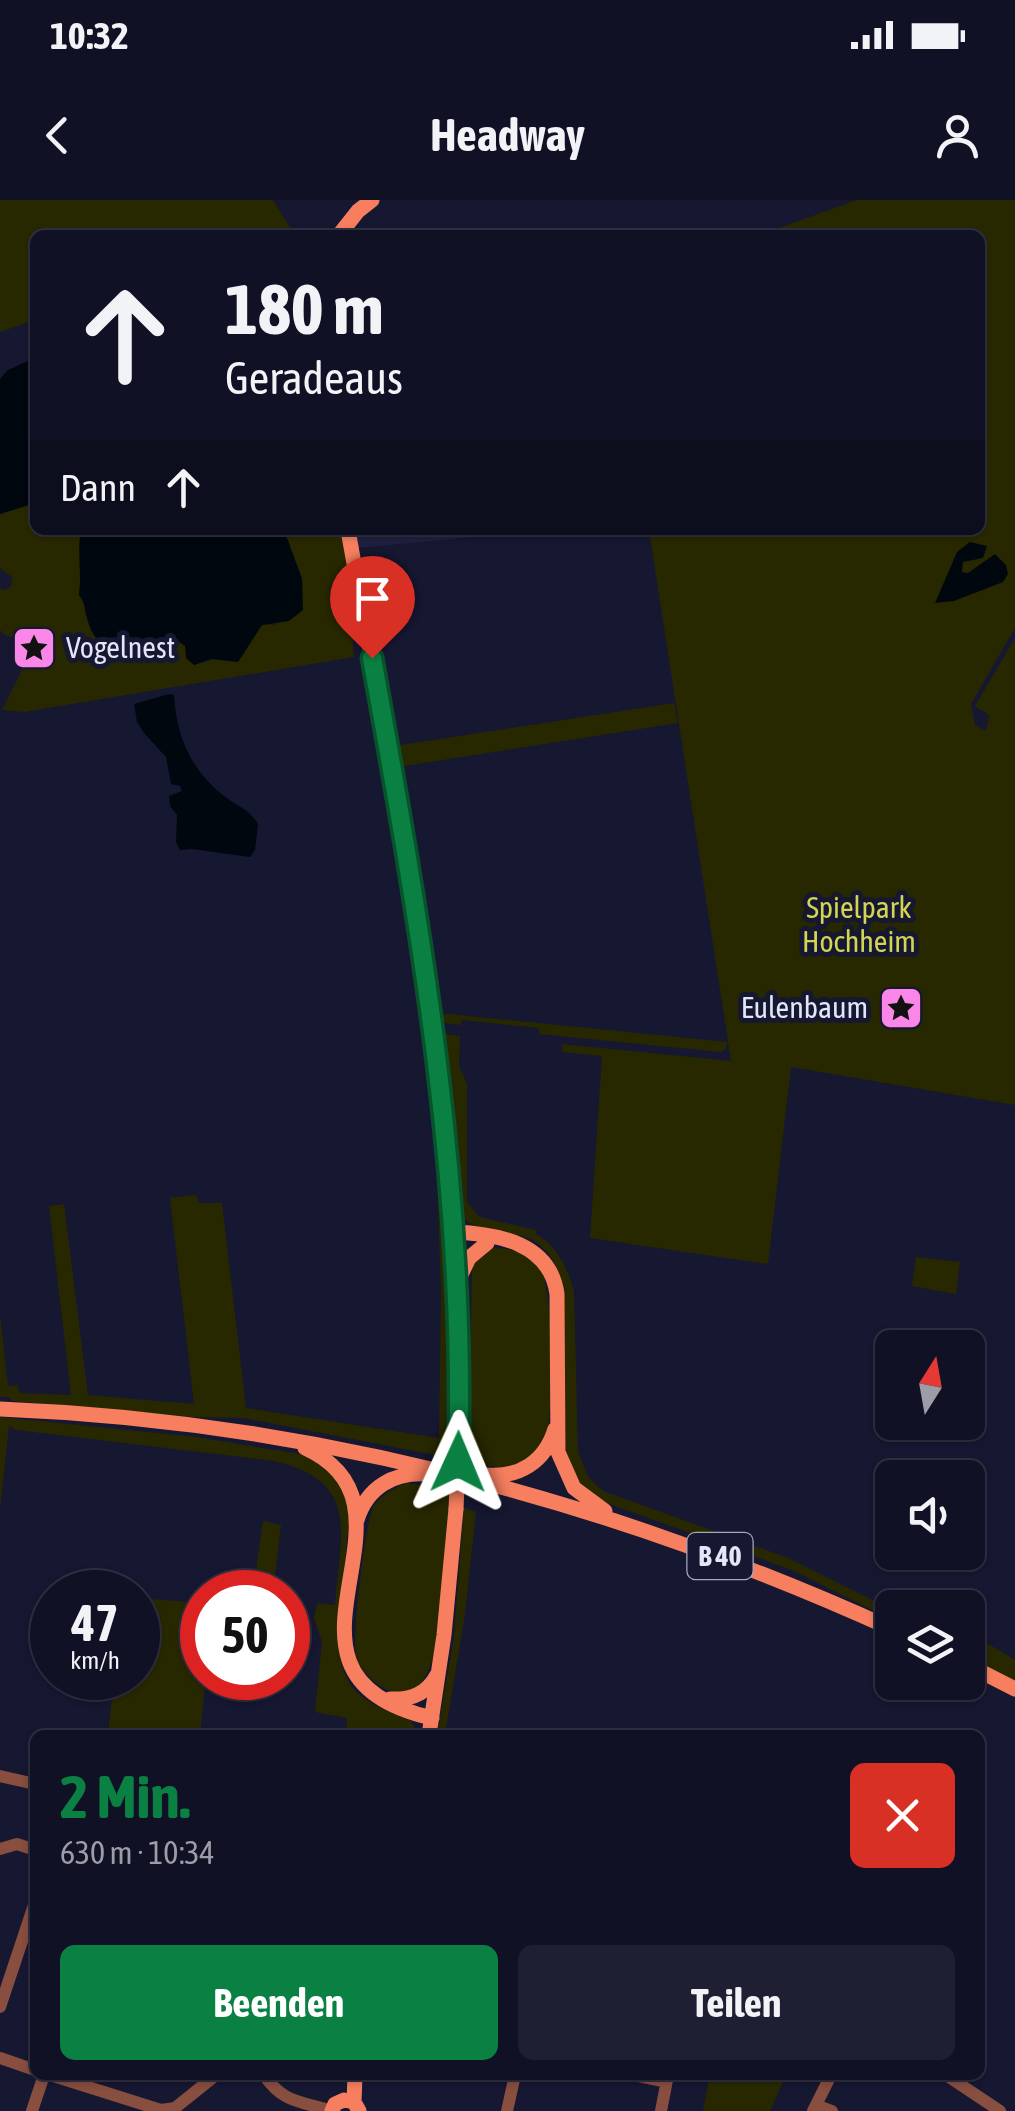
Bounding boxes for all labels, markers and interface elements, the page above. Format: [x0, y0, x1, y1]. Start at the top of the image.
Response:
text: 10:32 [50, 14, 129, 57]
icon: back [30, 108, 85, 163]
icon: person [930, 108, 985, 163]
text: Headway [430, 109, 585, 161]
text: 180 m [225, 269, 384, 349]
icon: ahead [60, 270, 190, 400]
text: Geradeaus [225, 352, 403, 404]
icon: ahead [156, 460, 211, 515]
text: Dann [60, 466, 136, 509]
pin [330, 556, 415, 659]
icon: arrive [345, 571, 400, 626]
place icon: Vogelnest [11, 625, 57, 671]
place label: Vogelnest [66, 630, 175, 664]
park label: Spielpark Hochheim [802, 890, 916, 958]
place icon: Eulenbaum [878, 985, 924, 1031]
place label: Eulenbaum [741, 990, 868, 1024]
north arrow [875, 1330, 985, 1440]
map controls [875, 1330, 985, 1700]
position arrow [406, 1410, 510, 1514]
button: sound [875, 1460, 985, 1570]
road number: B 40 [688, 1533, 752, 1579]
speed limit sign: 50 [180, 1570, 310, 1700]
button: layers [875, 1590, 985, 1700]
text: 47 [71, 1594, 118, 1652]
text: km/h [70, 1646, 120, 1674]
text: 2 Min. [60, 1762, 190, 1831]
button: close [850, 1763, 955, 1868]
text: 630 m · 10:34 [60, 1834, 215, 1871]
button: Beenden [60, 1945, 498, 2060]
button: Teilen [518, 1945, 955, 2060]

